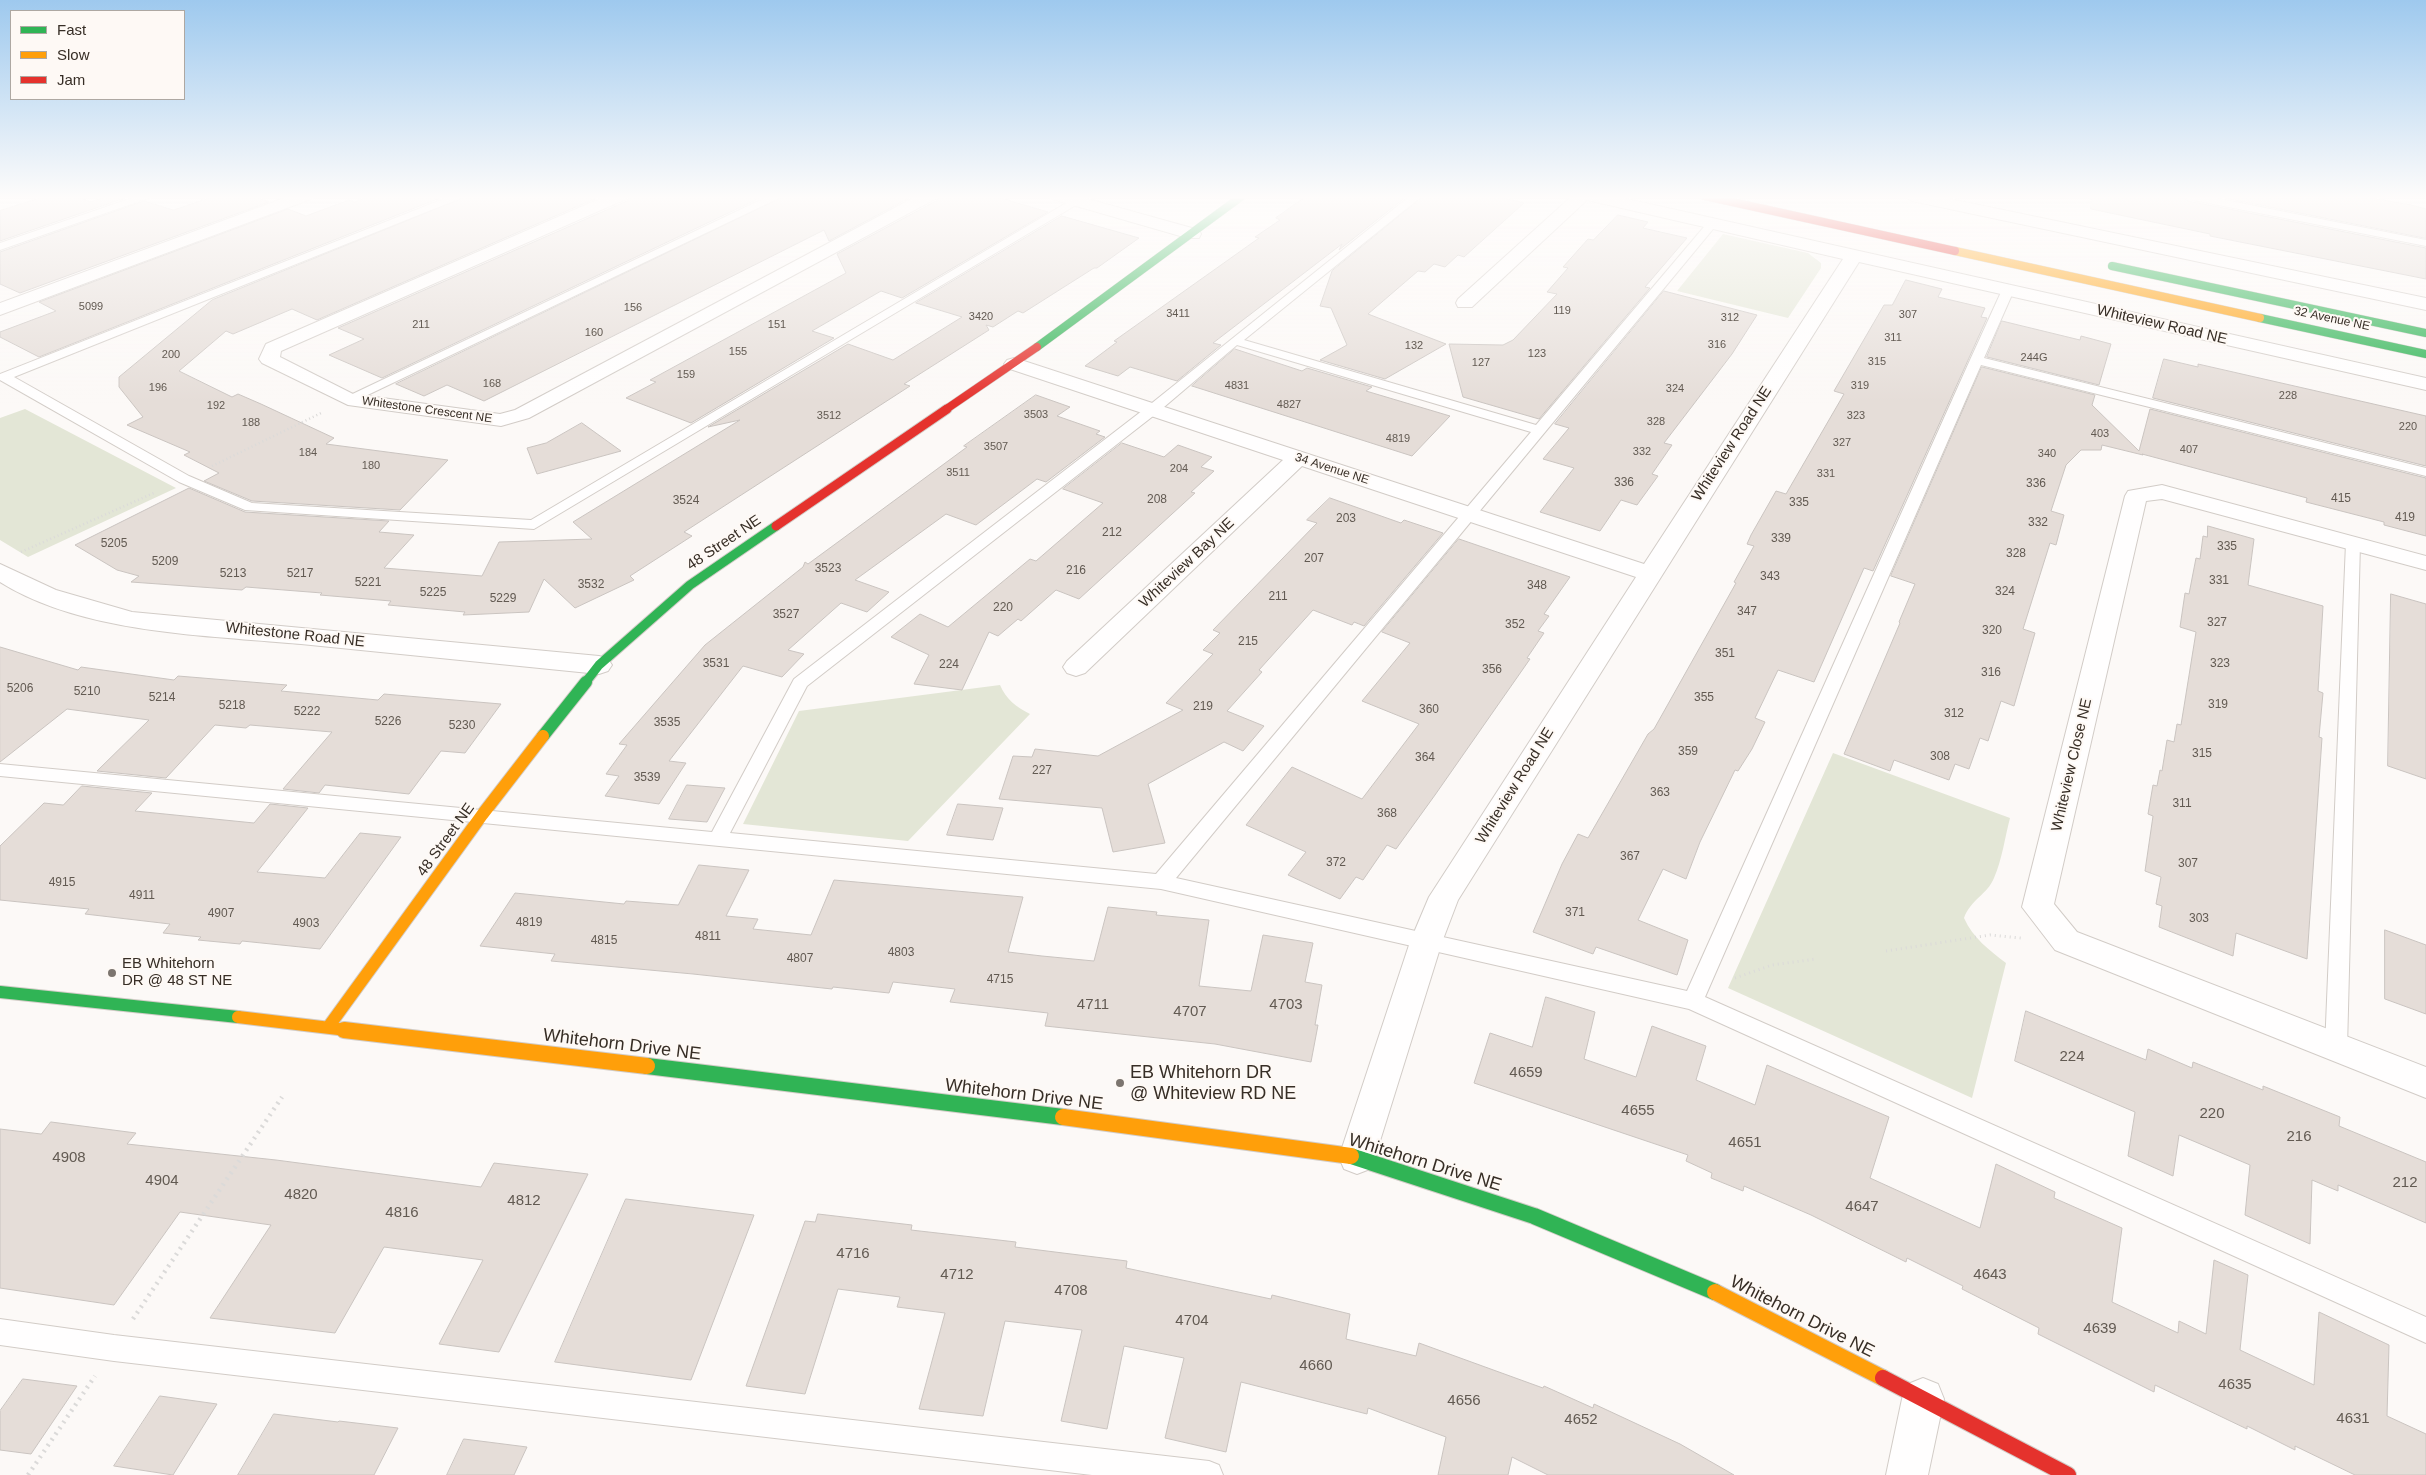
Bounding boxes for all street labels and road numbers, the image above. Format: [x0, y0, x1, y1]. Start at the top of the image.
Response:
street label: Whiteview Road NE [2095, 301, 2229, 349]
street label: 32 Avenue NE [2293, 304, 2371, 334]
street label: Whiteview Road NE [1688, 383, 1776, 505]
street label: Whitestone Crescent NE [361, 394, 493, 426]
street label: 34 Avenue NE [1293, 450, 1371, 488]
street label: 48 Street NE [683, 512, 765, 574]
street label: Whiteview Bay NE [1136, 514, 1238, 612]
street label: Whitestone Road NE [224, 619, 366, 651]
street label: Whiteview Close NE [2048, 697, 2096, 833]
street label: Whiteview Road NE [1472, 725, 1558, 847]
street label: 48 Street NE [413, 800, 479, 880]
street label: Whitehorn Drive NE [542, 1025, 702, 1065]
street label: Whitehorn Drive NE [944, 1075, 1104, 1115]
street label: Whitehorn Drive NE [1346, 1129, 1504, 1197]
street label: Whitehorn Drive NE [1726, 1271, 1878, 1363]

